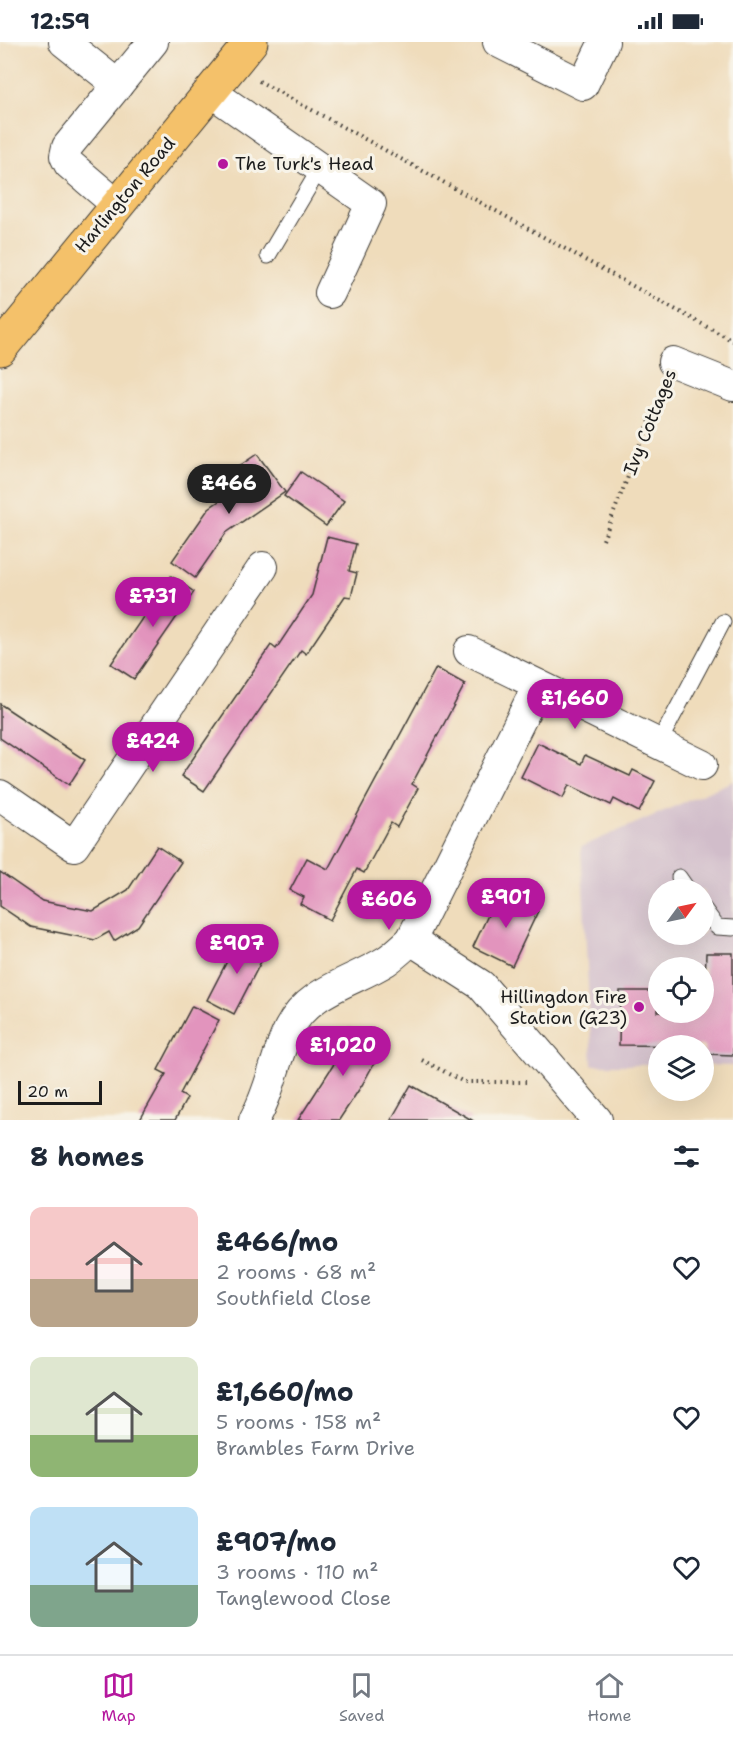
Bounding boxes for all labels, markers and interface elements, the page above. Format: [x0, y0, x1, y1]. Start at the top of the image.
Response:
text: 12:59 [30, 7, 90, 36]
street label: Harlington Road [69, 132, 181, 258]
place label: The Turk's Head [235, 152, 374, 176]
marker: The Turk's Head [216, 157, 230, 171]
street label: Ivy Cottages [618, 365, 682, 479]
pin: £466 [193, 464, 265, 515]
text: £466 [201, 470, 257, 496]
pin: £731 [117, 577, 189, 628]
text: £731 [129, 583, 177, 609]
pin: £1,660 [526, 679, 624, 730]
text: £1,660 [541, 685, 609, 711]
pin: £424 [117, 722, 189, 773]
text: £424 [126, 728, 180, 754]
pin: £901 [470, 878, 542, 929]
north arrow [648, 879, 714, 945]
map controls [648, 879, 714, 1101]
pin: £606 [353, 880, 425, 931]
text: £901 [481, 884, 531, 910]
text: £606 [361, 886, 417, 912]
pin: £907 [201, 924, 273, 975]
text: £907 [210, 930, 264, 956]
button: locate [648, 957, 714, 1023]
place label: Hillingdon Fire Station (G23) [500, 985, 627, 1030]
marker: Hillingdon Fire Station (G23) [632, 1000, 646, 1014]
pin: £1,020 [294, 1026, 392, 1077]
text: £1,020 [310, 1032, 376, 1058]
button: layers [648, 1035, 714, 1101]
scale bar [18, 1078, 102, 1106]
text: 20 m [27, 1081, 68, 1102]
text: 8 homes [30, 1139, 144, 1174]
icon: filters [670, 1140, 703, 1173]
text: £466/mo [216, 1224, 338, 1259]
icon: home [78, 1231, 150, 1303]
icon: heart [670, 1251, 703, 1284]
text: 2 rooms · 68 m² [216, 1259, 376, 1285]
text: Southfield Close [216, 1285, 371, 1311]
text: £1,660/mo [216, 1374, 354, 1409]
icon: home [78, 1381, 150, 1453]
icon: heart [670, 1401, 703, 1434]
text: 5 rooms · 158 m² [216, 1409, 381, 1435]
text: Brambles Farm Drive [216, 1435, 415, 1461]
text: £907/mo [216, 1524, 337, 1559]
icon: home [78, 1531, 150, 1603]
icon: heart [670, 1551, 703, 1584]
text: 3 rooms · 110 m² [216, 1559, 379, 1585]
text: Tanglewood Close [216, 1585, 391, 1611]
tab: Map [102, 1669, 136, 1726]
tab: Saved [339, 1669, 384, 1726]
tab: Home [587, 1669, 631, 1726]

